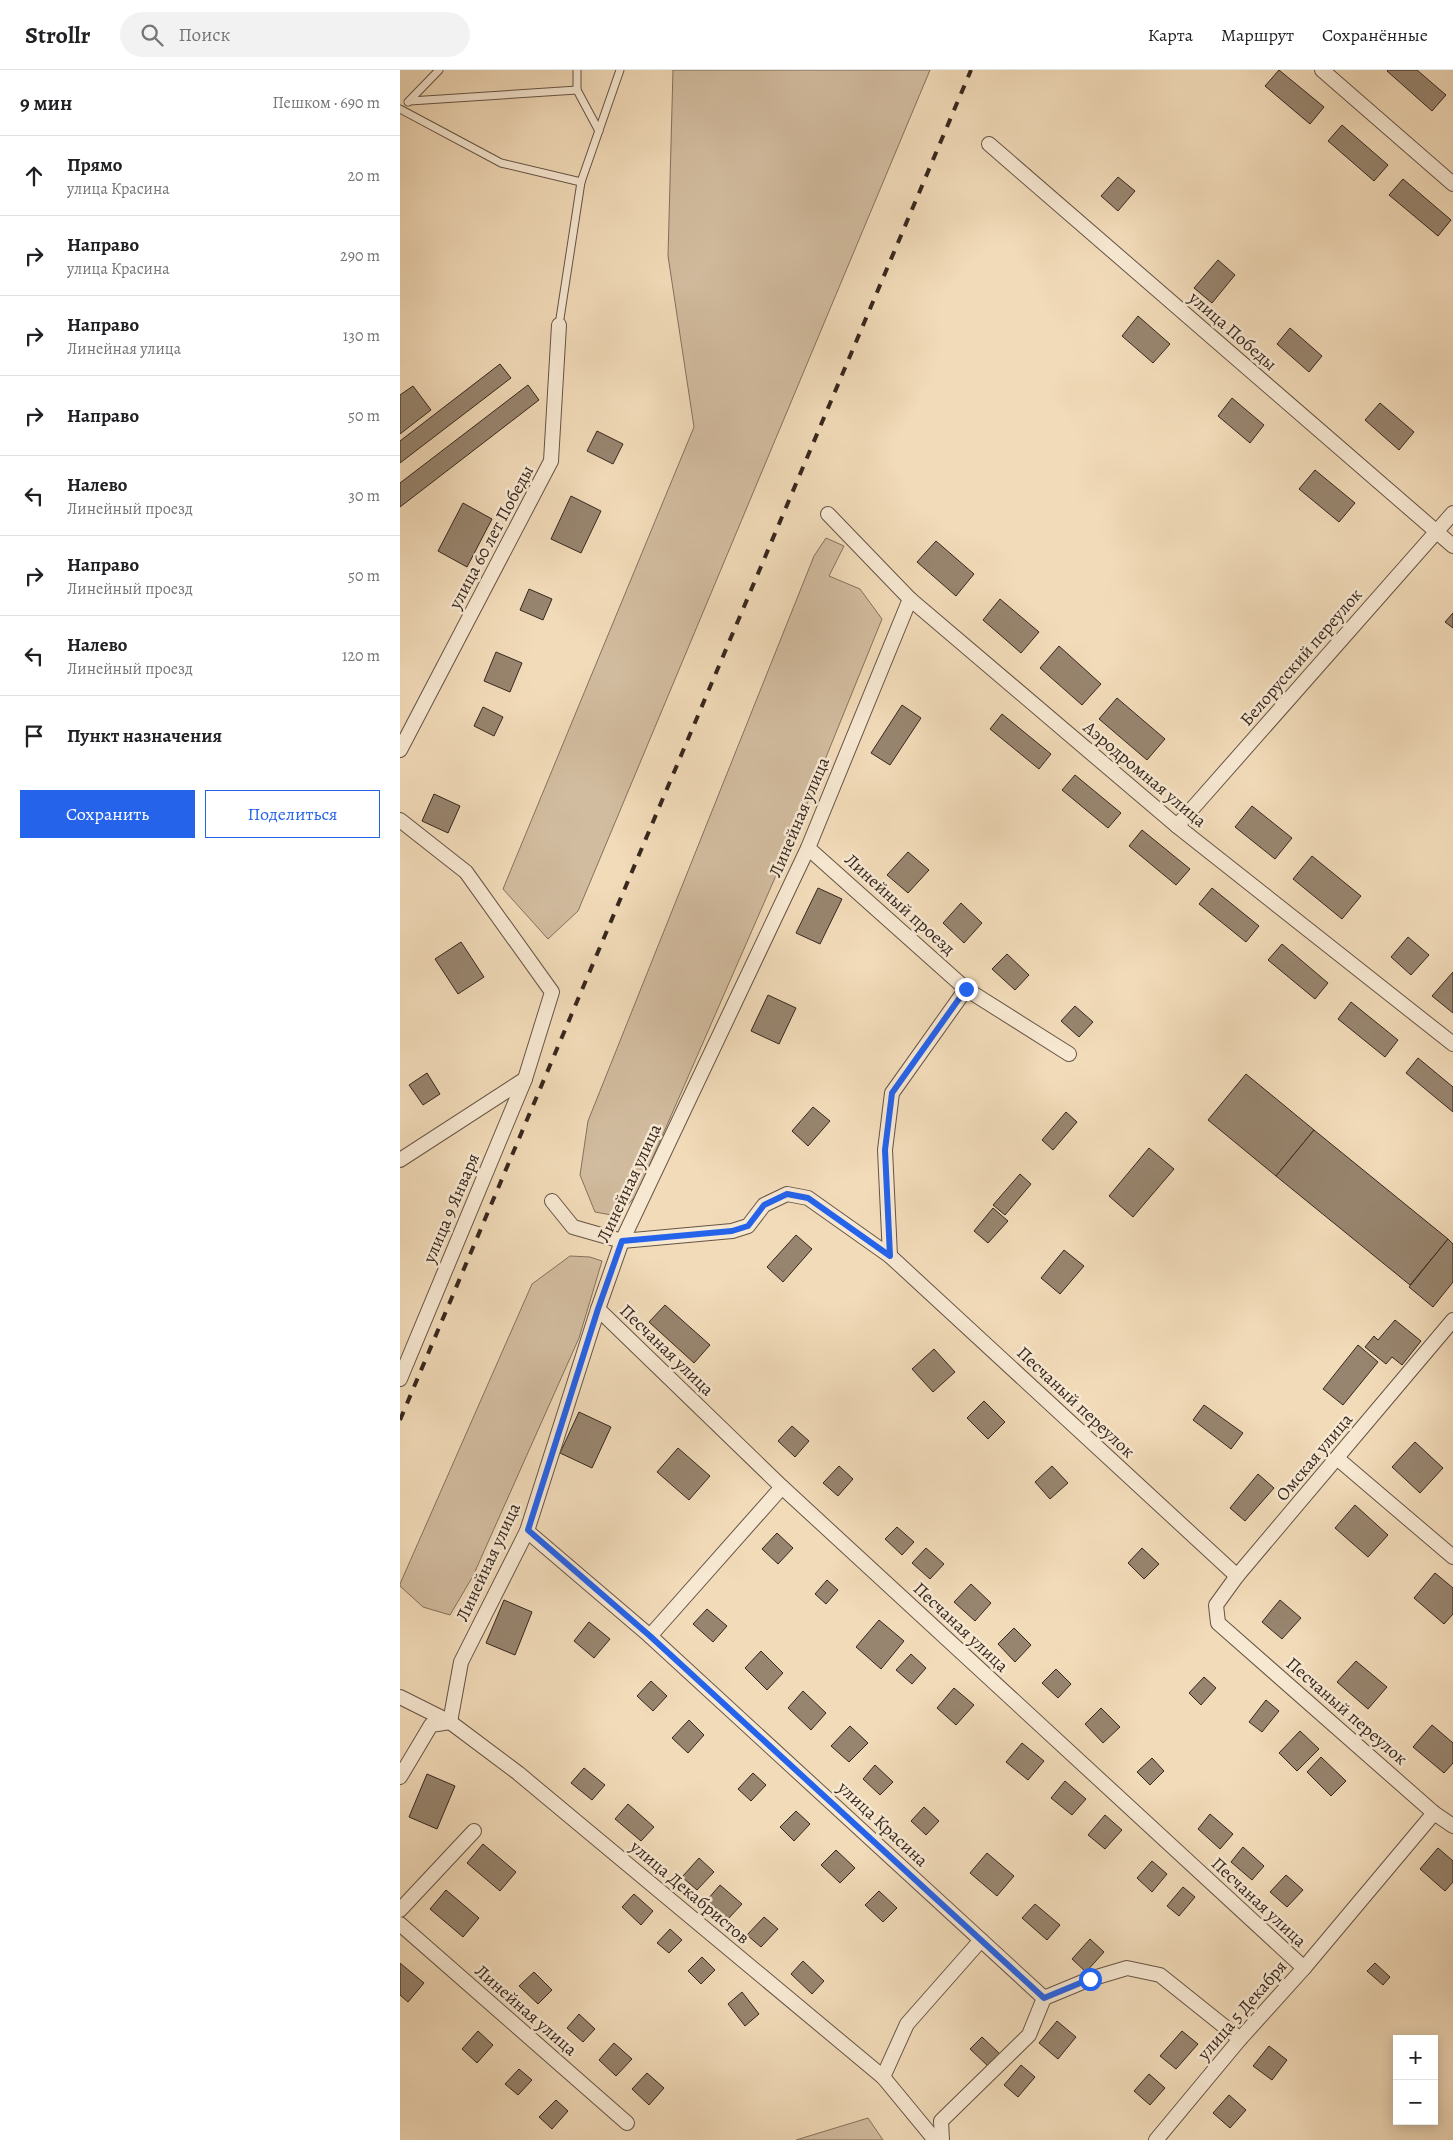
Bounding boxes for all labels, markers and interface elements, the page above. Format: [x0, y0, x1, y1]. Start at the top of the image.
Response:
search box [120, 12, 470, 57]
text: Strollr [25, 19, 90, 51]
icon: search [138, 21, 166, 49]
text: Поиск [178, 22, 230, 48]
text: Карта [1148, 23, 1193, 47]
text: Маршрут [1221, 23, 1294, 47]
text: Сохранённые [1322, 23, 1428, 47]
text: 9 мин [20, 89, 72, 117]
text: Пешком · 690 m [273, 92, 380, 114]
text: Прямо [67, 152, 122, 178]
icon: ahead [20, 162, 48, 190]
text: 20 m [347, 165, 380, 187]
text: улица Красина [67, 178, 170, 200]
text: Направо [67, 232, 139, 258]
icon: right [20, 242, 48, 270]
text: 290 m [340, 245, 380, 267]
text: улица Красина [67, 258, 170, 280]
street label: улица Победы [1183, 285, 1282, 376]
text: Направо [67, 312, 139, 338]
icon: right [20, 322, 48, 350]
text: 130 m [343, 325, 380, 347]
text: Линейная улица [67, 338, 181, 360]
icon: right [20, 402, 48, 430]
text: Направо [67, 403, 139, 429]
text: 50 m [348, 405, 380, 427]
street label: улица 60 лет Победы [442, 461, 539, 614]
text: Налево [67, 472, 127, 498]
icon: left [20, 482, 48, 510]
text: 30 m [348, 485, 380, 507]
text: Линейный проезд [67, 498, 193, 520]
text: Направо [67, 552, 139, 578]
icon: right [20, 562, 48, 590]
text: 50 m [348, 565, 380, 587]
text: Линейный проезд [67, 578, 193, 600]
street label: Белорусский переулок [1235, 583, 1367, 731]
text: Налево [67, 632, 127, 658]
icon: left [20, 642, 48, 670]
text: 120 m [342, 645, 380, 667]
text: Линейный проезд [67, 658, 193, 680]
street label: Аэродромная улица [1078, 715, 1212, 833]
icon: arrive [20, 722, 48, 750]
text: Пункт назначения [67, 723, 222, 749]
street label: Линейная улица [763, 753, 835, 881]
button: Сохранить [20, 790, 195, 838]
button: Поделиться [205, 790, 380, 838]
street label: Линейный проезд [839, 848, 961, 960]
route end [955, 978, 978, 1001]
street label: Линейная улица [591, 1119, 667, 1246]
street label: улица 9 Января [417, 1149, 485, 1268]
street label: Песчаная улица [615, 1299, 720, 1402]
street label: Песчаный переулок [1012, 1341, 1140, 1463]
street label: Омская улица [1270, 1407, 1358, 1506]
street label: Линейная улица [450, 1498, 526, 1625]
street label: Песчаная улица [908, 1577, 1014, 1678]
street label: Песчаный переулок [1281, 1652, 1413, 1770]
street label: улица Красина [832, 1775, 934, 1873]
street label: улица Декабристов [624, 1834, 755, 1949]
street label: Песчаная улица [1206, 1852, 1312, 1953]
street label: улица 5 Декабря [1191, 1955, 1292, 2066]
street label: Линейная улица [470, 1959, 583, 2062]
route start [1079, 1968, 1102, 1991]
map controls [1393, 2035, 1438, 2125]
button: + [1393, 2035, 1438, 2080]
button: − [1393, 2080, 1438, 2125]

